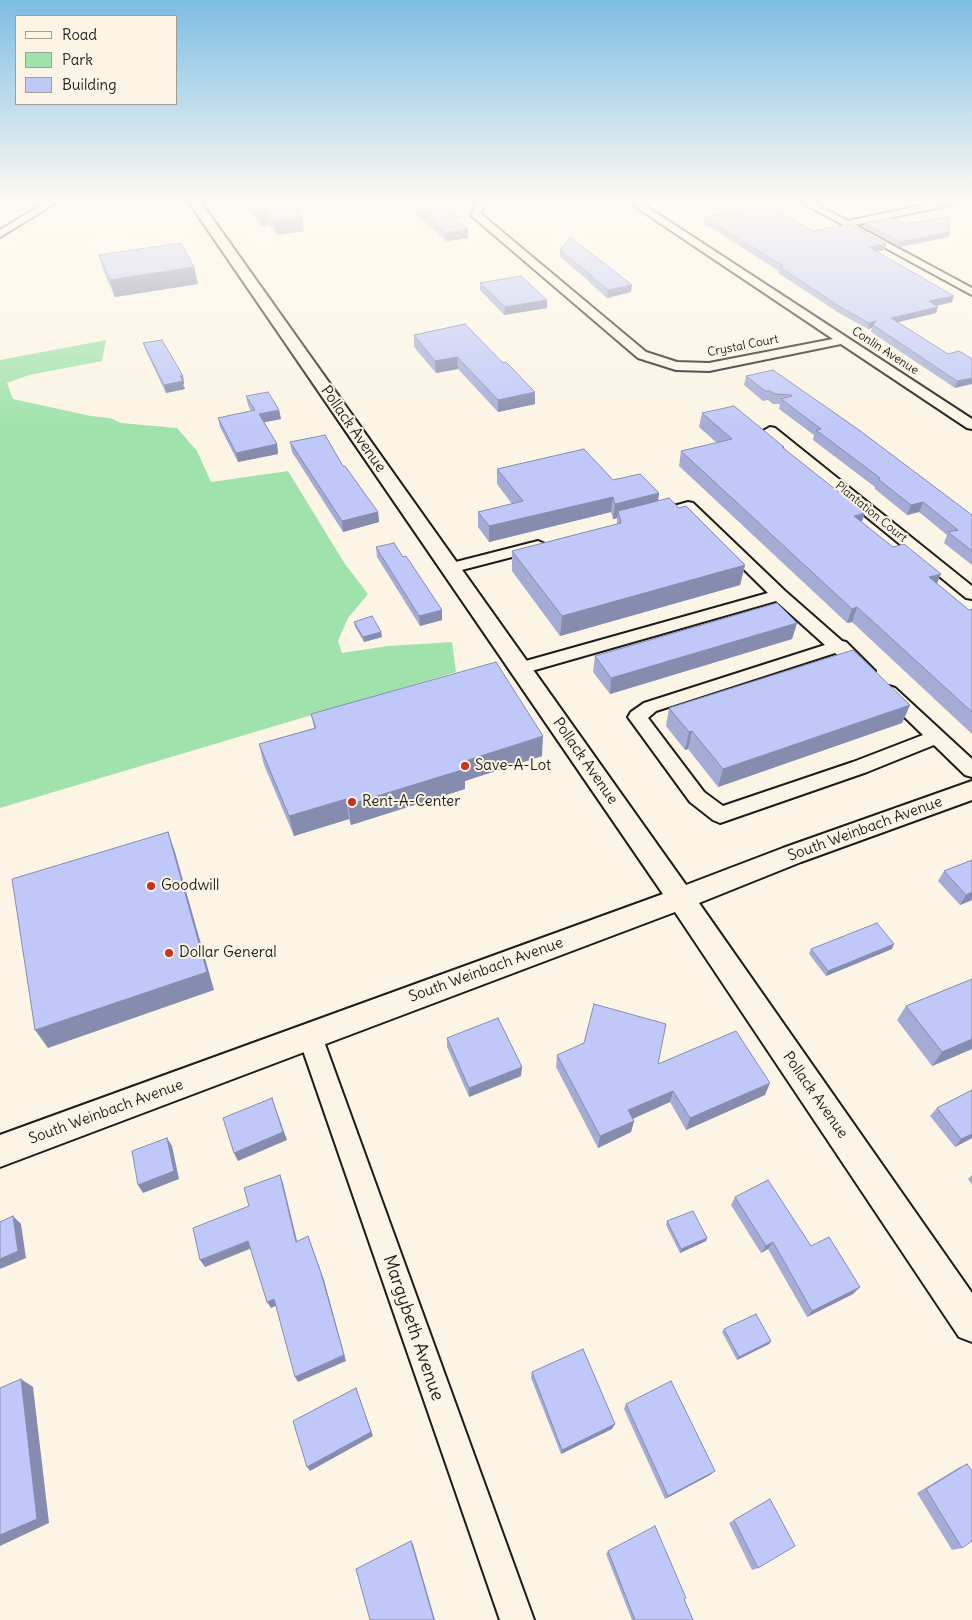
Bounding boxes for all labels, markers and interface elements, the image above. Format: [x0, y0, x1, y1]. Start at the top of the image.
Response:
legend [15, 15, 178, 105]
text: Road [62, 25, 97, 44]
text: Park [62, 50, 93, 69]
text: Building [62, 75, 117, 94]
street label: Conlin Avenue [849, 324, 921, 378]
street label: Crystal Court [706, 332, 780, 360]
street label: Pollack Avenue [317, 382, 389, 476]
street label: Plantation Court [832, 479, 910, 545]
street label: Pollack Avenue [549, 714, 621, 808]
place label: Save-A-Lot [475, 757, 551, 775]
marker: Save-A-Lot [459, 760, 471, 772]
place label: Rent-A-Center [362, 793, 460, 811]
street label: South Weinbach Avenue [785, 793, 945, 865]
marker: Rent-A-Center [346, 796, 358, 808]
place label: Goodwill [161, 877, 219, 895]
marker: Goodwill [145, 880, 157, 892]
street label: South Weinbach Avenue [406, 934, 566, 1006]
place label: Dollar General [179, 944, 277, 962]
marker: Dollar General [163, 947, 175, 959]
street label: Pollack Avenue [779, 1048, 851, 1142]
street label: South Weinbach Avenue [26, 1076, 186, 1148]
street label: Margybeth Avenue [378, 1252, 448, 1404]

